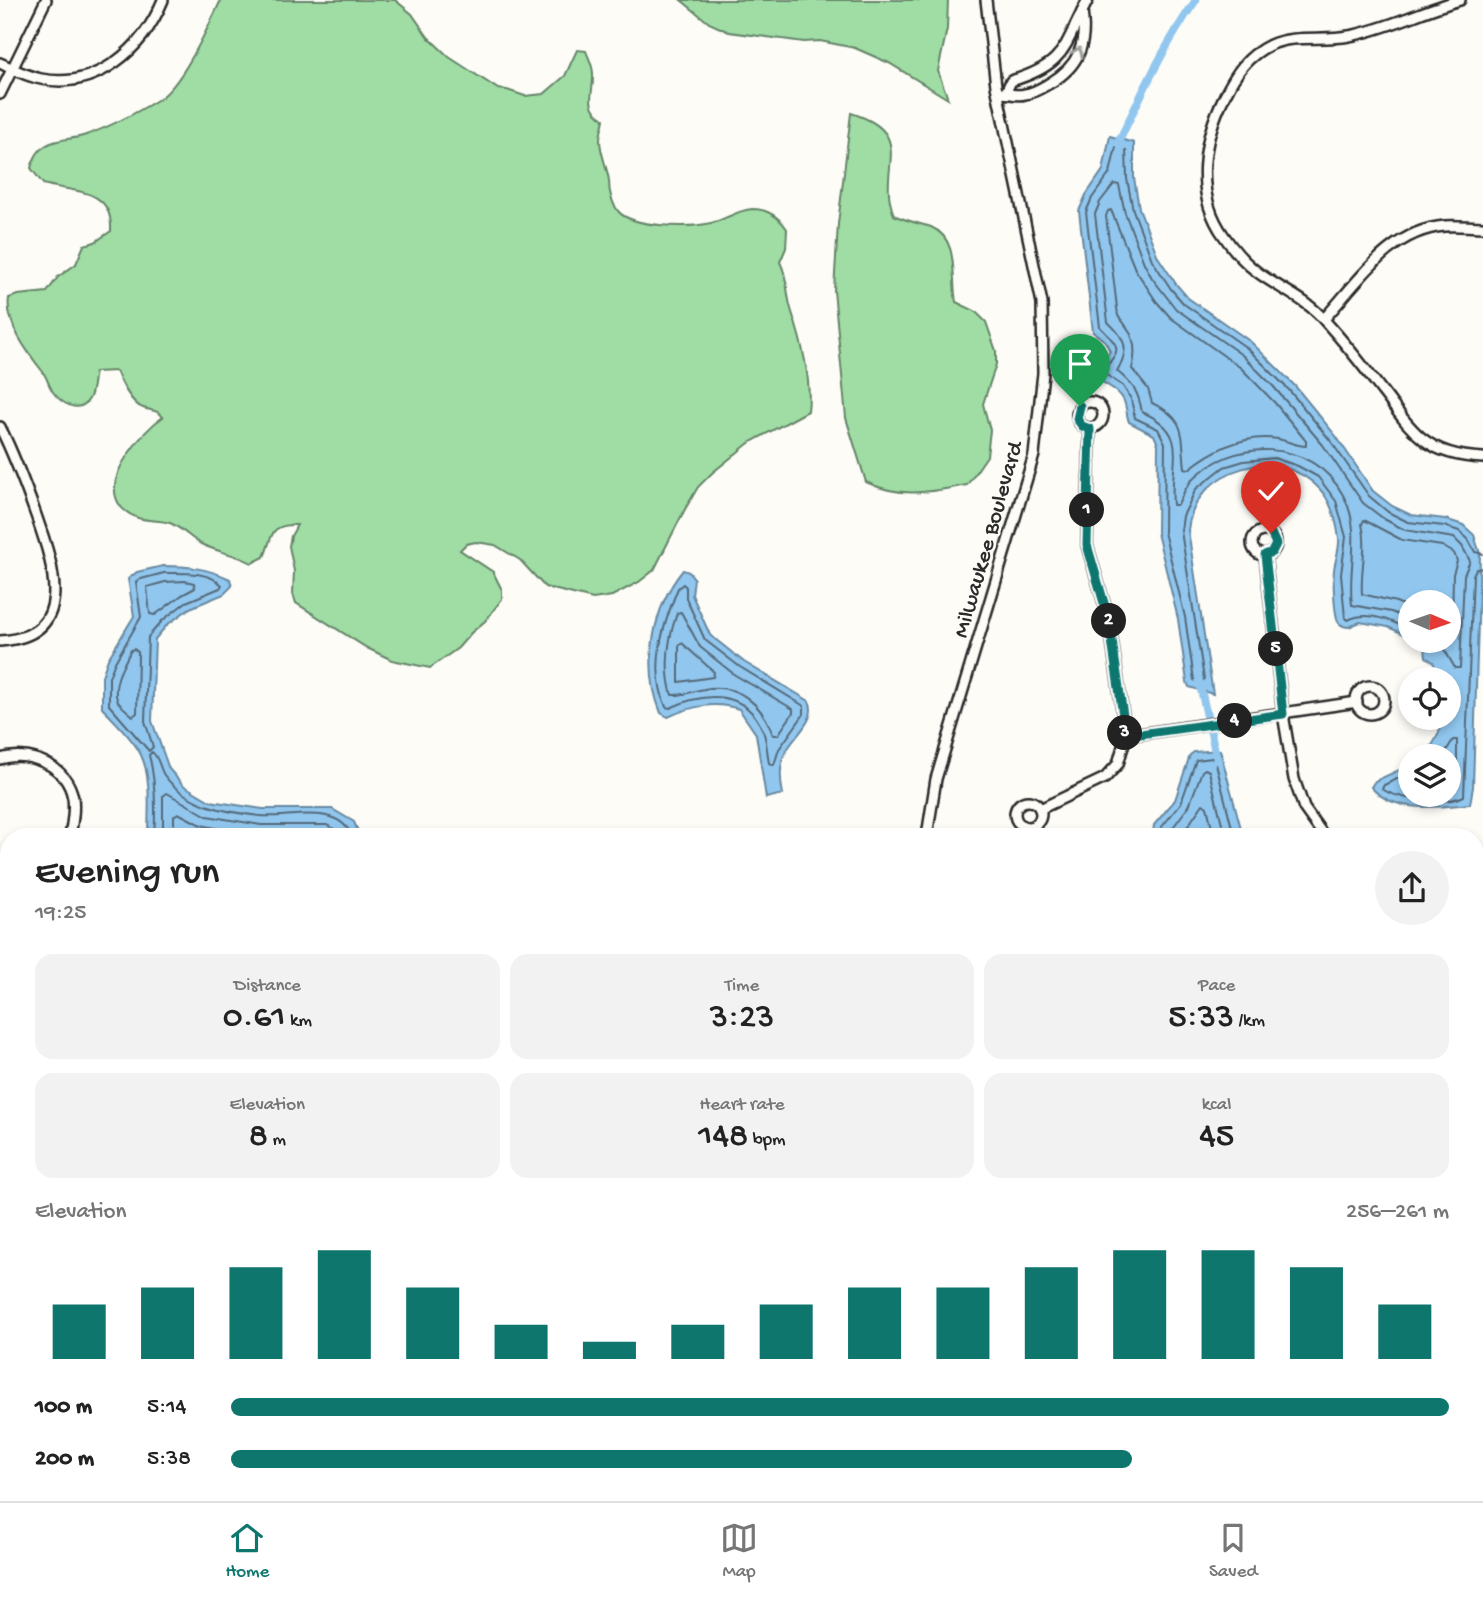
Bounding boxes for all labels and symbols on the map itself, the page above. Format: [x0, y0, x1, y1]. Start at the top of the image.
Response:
one-way arrow [1070, 47, 1084, 59]
pin [1050, 334, 1110, 406]
street label: Milwaukee Boulevard [948, 437, 1031, 641]
pin [1241, 461, 1301, 533]
pin: 1 [1070, 492, 1104, 528]
north arrow [1398, 590, 1461, 653]
pin: 2 [1092, 604, 1126, 638]
pin: 5 [1258, 632, 1294, 666]
pin: 4 [1218, 704, 1252, 738]
pin: 3 [1108, 716, 1142, 750]

